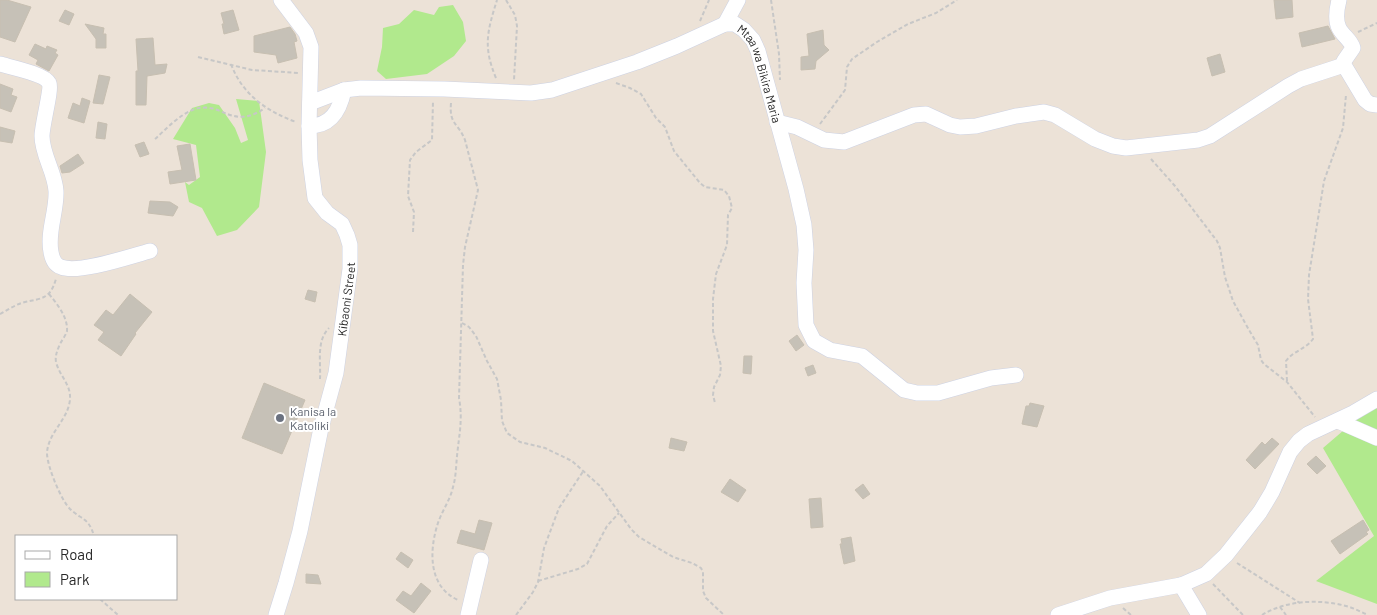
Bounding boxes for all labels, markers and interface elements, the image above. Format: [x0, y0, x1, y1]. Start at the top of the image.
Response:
street label: Mtaa wa Bikira Maria [735, 21, 784, 124]
street label: Kibaoni Street [334, 262, 357, 337]
place label: Kanisa la Katoliki [290, 404, 336, 432]
marker: Kanisa la Katoliki [274, 412, 286, 424]
legend [15, 535, 178, 600]
text: Road [60, 545, 93, 563]
text: Park [60, 570, 90, 588]

